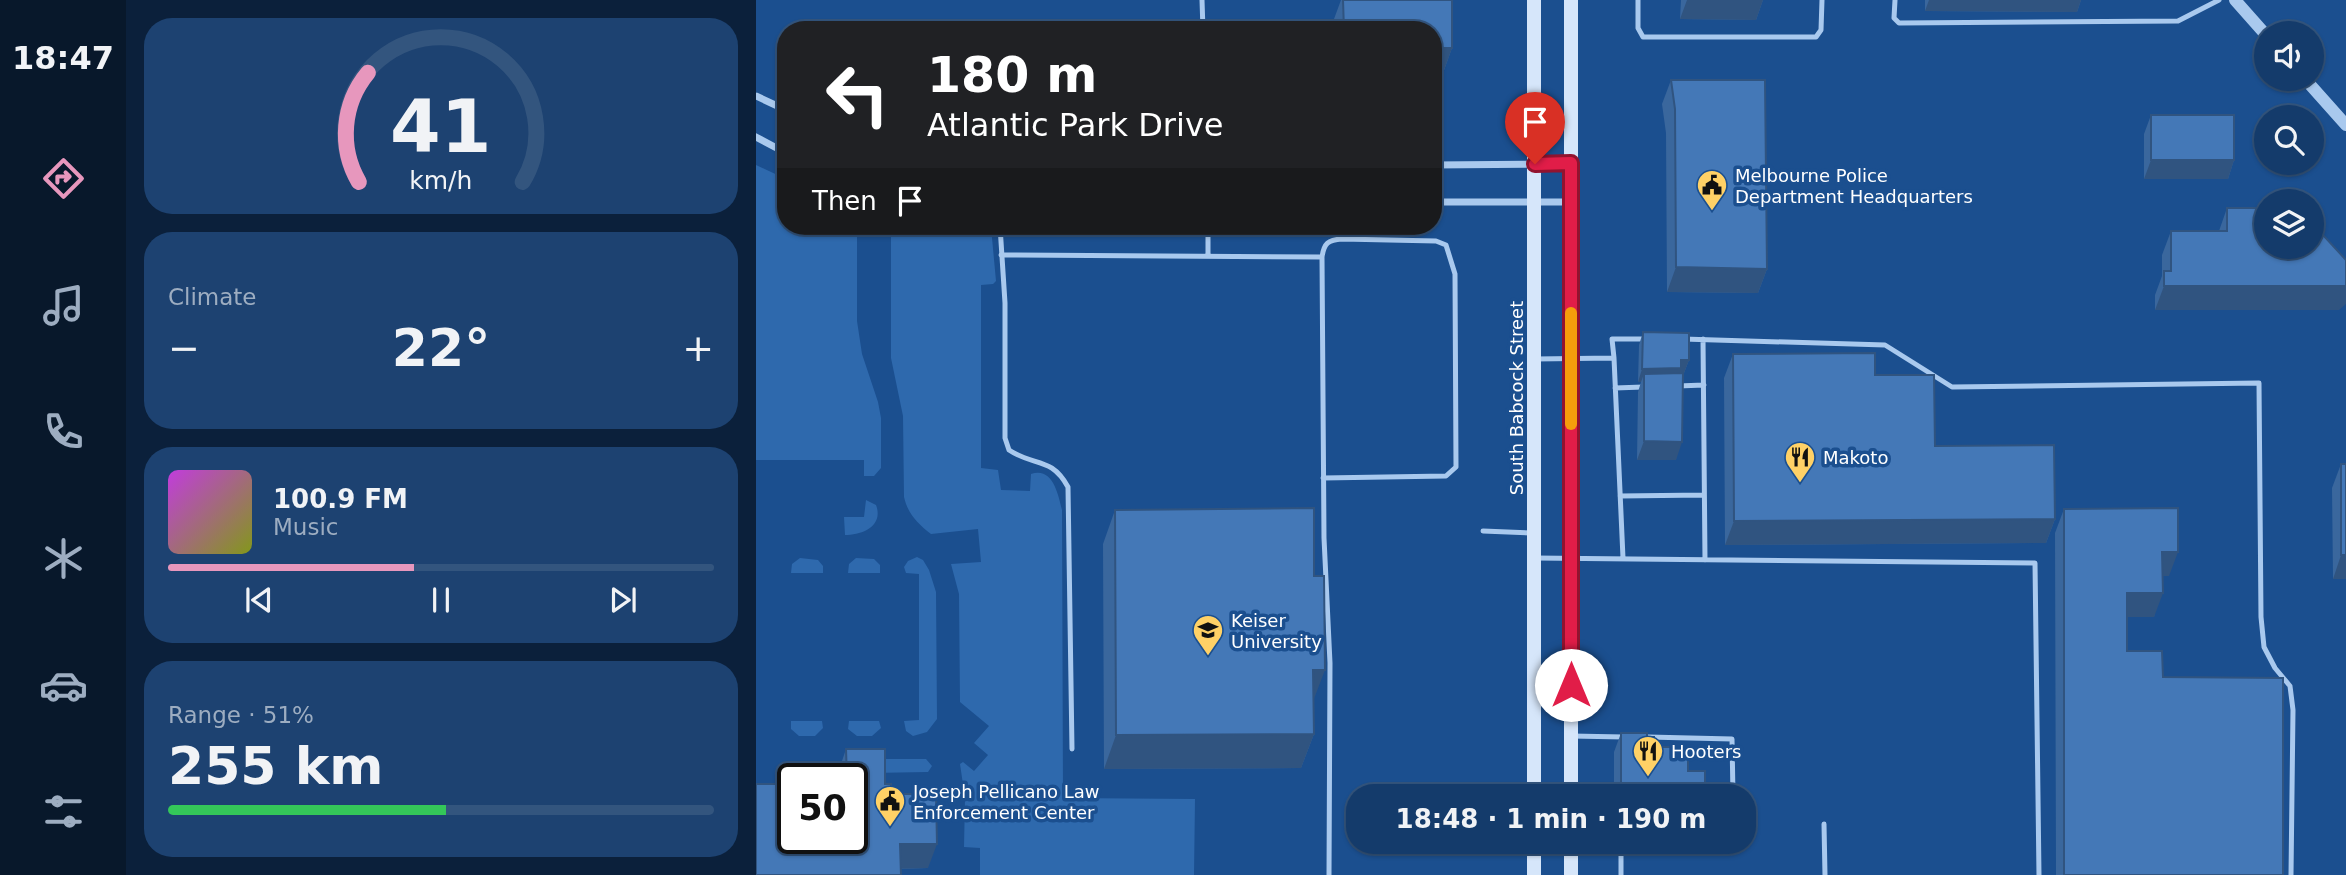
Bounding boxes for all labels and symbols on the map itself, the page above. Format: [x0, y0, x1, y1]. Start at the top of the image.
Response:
pin [1505, 92, 1565, 164]
place label: Melbourne Police Department Headquarters [1735, 165, 1973, 207]
public building icon: Melbourne Police Department Headquarters [1695, 168, 1729, 212]
street label: South Babcock Street [1506, 301, 1527, 495]
restaurant icon: Makoto [1783, 440, 1817, 484]
place label: Makoto [1823, 447, 1888, 468]
place label: Keiser University [1231, 610, 1322, 652]
school or university icon: Keiser University [1191, 613, 1225, 657]
position arrow [1534, 648, 1608, 722]
restaurant icon: Hooters [1631, 734, 1665, 778]
place label: Hooters [1671, 741, 1741, 762]
speed limit sign: 50 [777, 763, 868, 854]
place label: Joseph Pellicano Law Enforcement Center [912, 781, 1099, 823]
public building icon: Joseph Pellicano Law Enforcement Center [873, 784, 907, 828]

